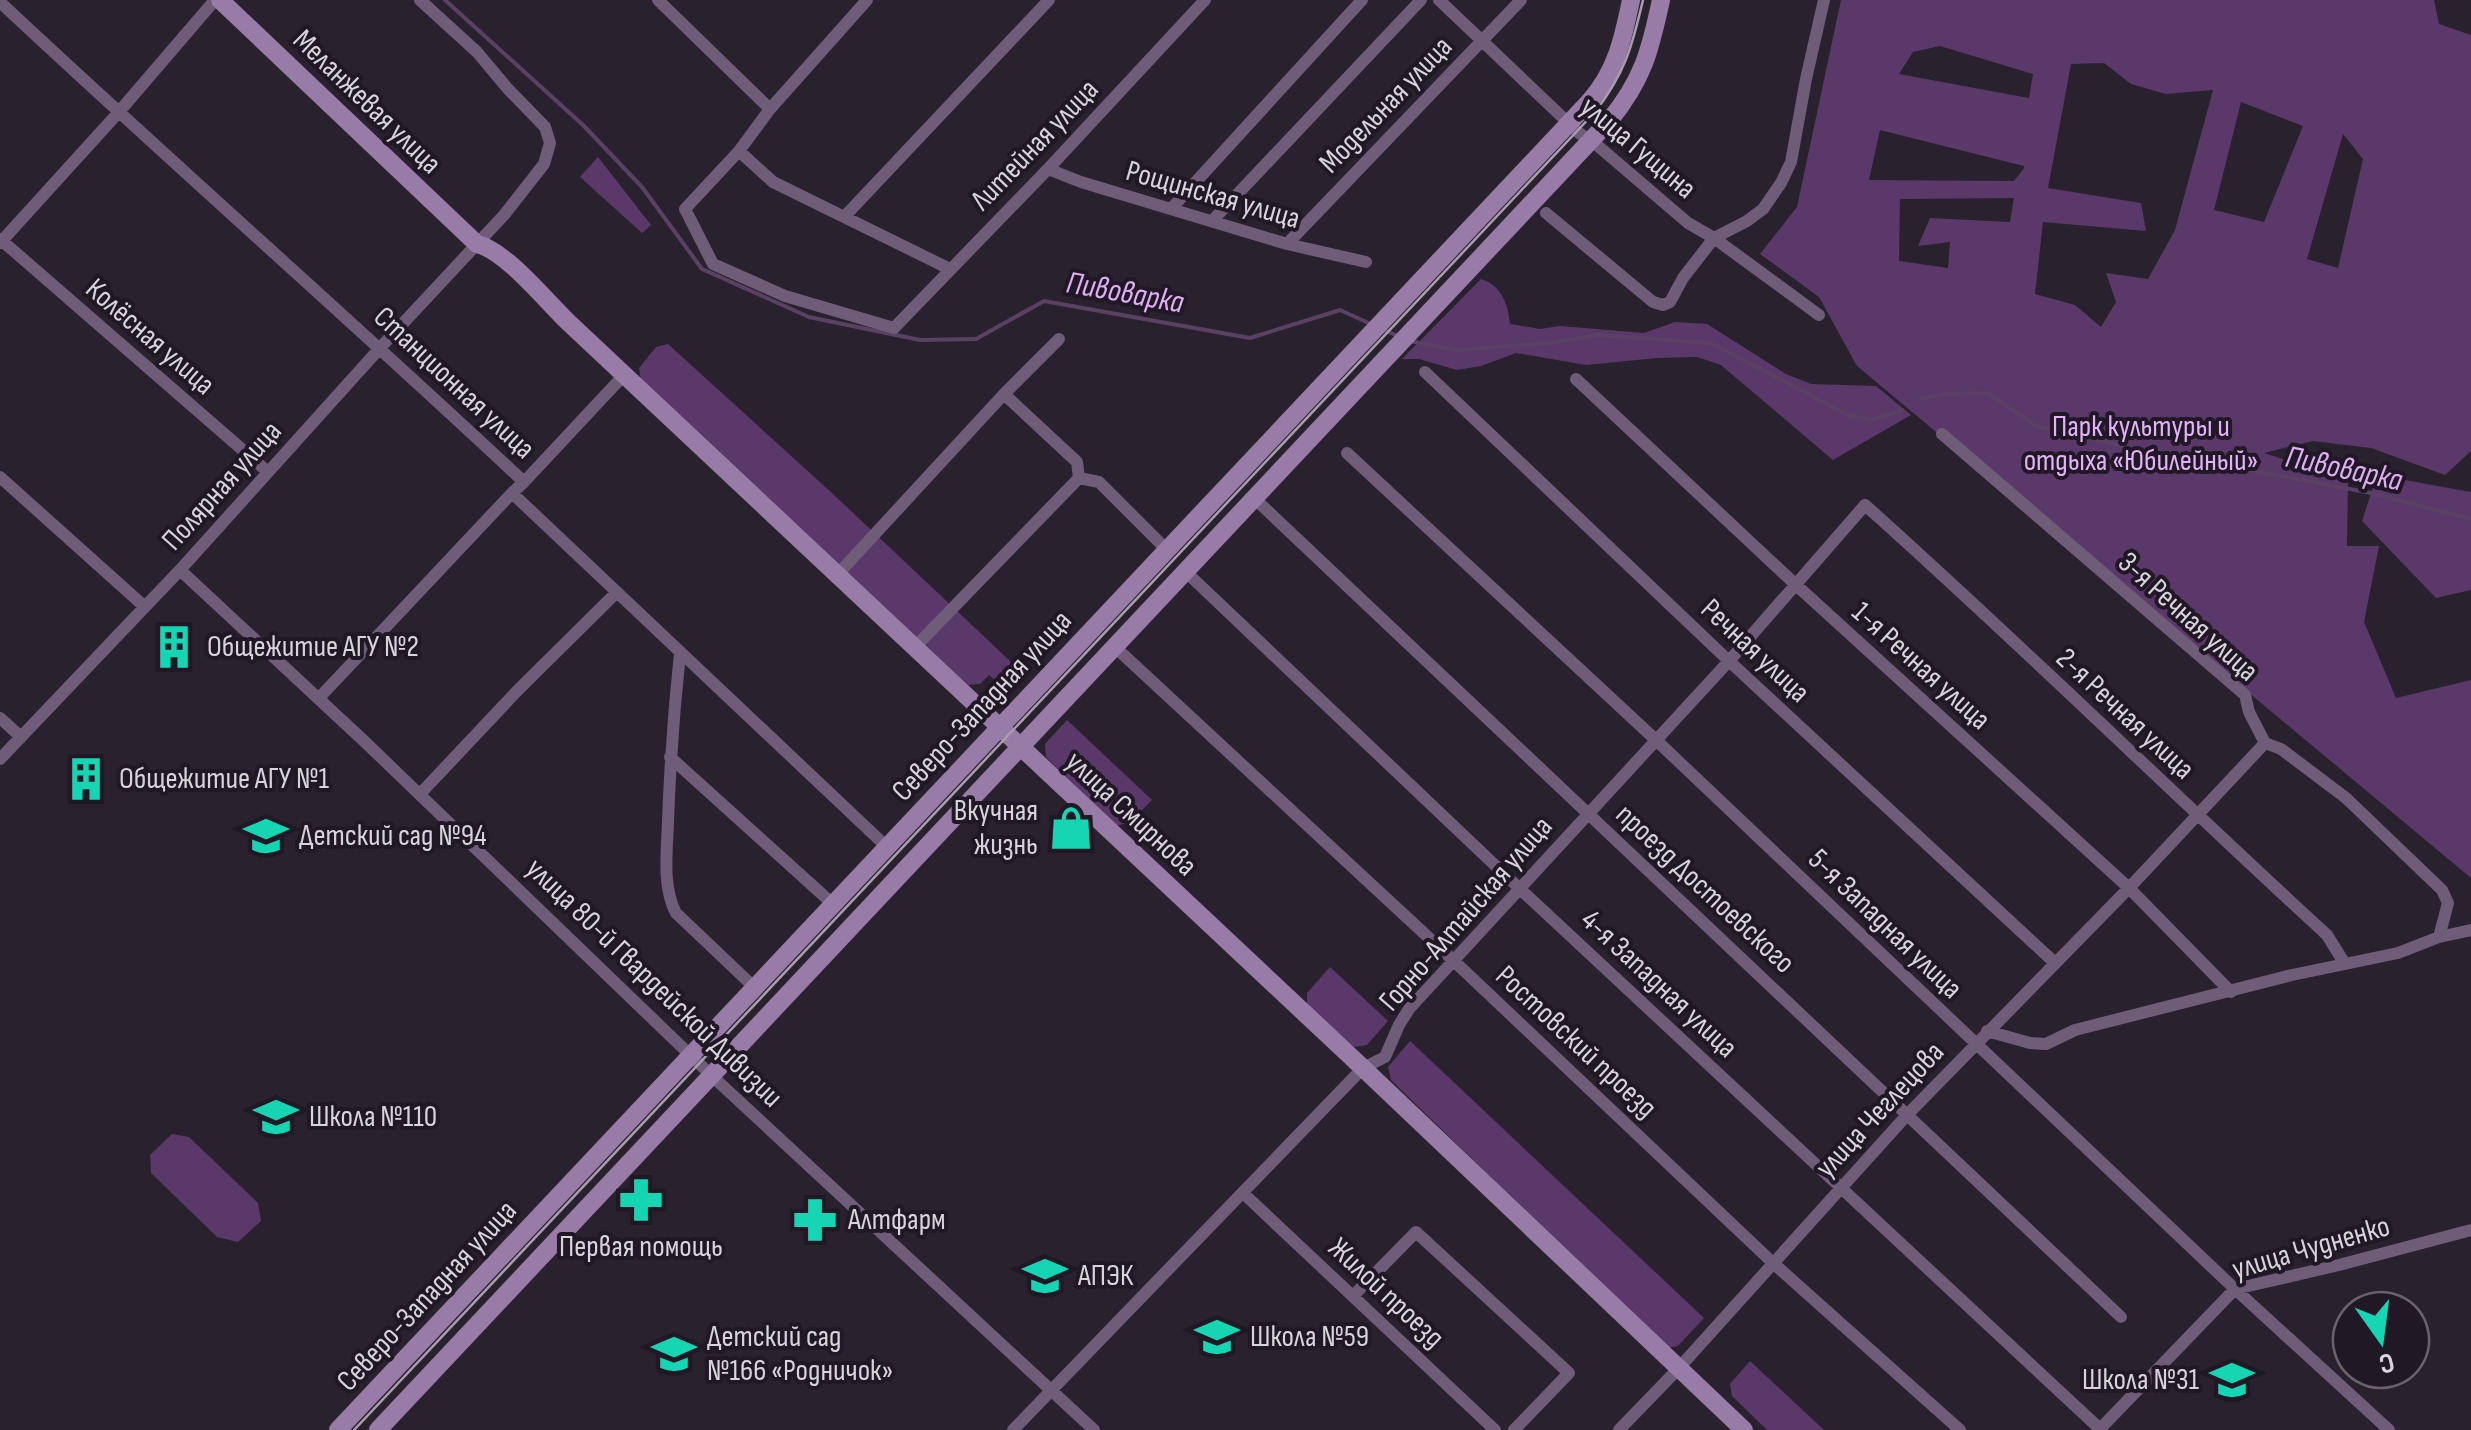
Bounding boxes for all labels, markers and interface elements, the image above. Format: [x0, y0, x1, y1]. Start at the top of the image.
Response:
street label: Меланжевая улица [285, 22, 449, 182]
street label: Модельная улица [1312, 29, 1460, 181]
street label: Литейная улица [963, 72, 1106, 219]
street label: улица Гущина [1573, 89, 1703, 207]
street label: Рощинская улица [1122, 153, 1304, 237]
water label: Пивоварка [1063, 264, 1187, 322]
street label: Колёсная улица [78, 271, 222, 403]
street label: Станционная улица [366, 299, 542, 467]
park label: Парк культуры и отдыха «Юбилейный» [2024, 409, 2258, 479]
street label: Полярная улица [155, 414, 289, 558]
water label: Пивоварка [2282, 438, 2406, 500]
street label: 3-я Речная улица [2111, 545, 2265, 689]
street label: Речная улица [1693, 591, 1817, 711]
street label: 1-я Речная улица [1844, 594, 1998, 738]
street label: Северо-Западная улица [884, 603, 1080, 809]
building icon: Общежитие АГУ №2 [150, 623, 198, 671]
place label: Общежитие АГУ №2 [207, 629, 419, 665]
street label: 2-я Речная улица [2048, 641, 2202, 787]
street label: улица Смирнова [1058, 744, 1204, 884]
building icon: Общежитие АГУ №1 [62, 755, 110, 803]
place label: Общежитие АГУ №1 [119, 761, 330, 797]
place label: Вкучная жизнь [954, 793, 1038, 863]
street label: проезд Достоевского [1608, 797, 1802, 981]
shop icon: Вкучная жизнь [1047, 804, 1095, 852]
street label: Горно-Алтайская улица [1372, 809, 1560, 1019]
school or university icon: Детский сад №94 [242, 812, 290, 860]
place label: Детский сад №94 [299, 818, 487, 854]
street label: 5-я Западная улица [1800, 841, 1970, 1007]
street label: улица 80-й Гвардейской Дивизии [518, 851, 790, 1115]
street label: 4-я Западная улица [1573, 902, 1745, 1066]
street label: Ростовский проезд [1488, 958, 1664, 1126]
street label: улица Чеглецова [1808, 1035, 1952, 1185]
school or university icon: Школа №110 [252, 1093, 300, 1141]
place label: Школа №110 [309, 1099, 437, 1135]
pharmacy icon: Первая помощь [617, 1176, 665, 1224]
street label: Северо-Западная улица [329, 1193, 525, 1399]
pharmacy icon: Алтфарм [791, 1196, 839, 1244]
place label: Алтфарм [847, 1202, 946, 1238]
street label: улица Чудненко [2228, 1208, 2394, 1288]
place label: Первая помощь [559, 1229, 723, 1265]
street label: Жилой проезд [1321, 1230, 1451, 1356]
school or university icon: АПЭК [1021, 1252, 1069, 1300]
place label: АПЭК [1077, 1258, 1134, 1294]
north arrow [2331, 1290, 2431, 1390]
school or university icon: Школа №59 [1193, 1313, 1241, 1361]
place label: Детский сад №166 «Родничок» [707, 1319, 893, 1389]
place label: Школа №59 [1250, 1319, 1369, 1355]
school or university icon: Детский сад №166 «Родничок» [650, 1330, 698, 1378]
text: С [2376, 1345, 2398, 1381]
school or university icon: Школа №31 [2208, 1356, 2256, 1404]
place label: Школа №31 [2082, 1362, 2199, 1398]

